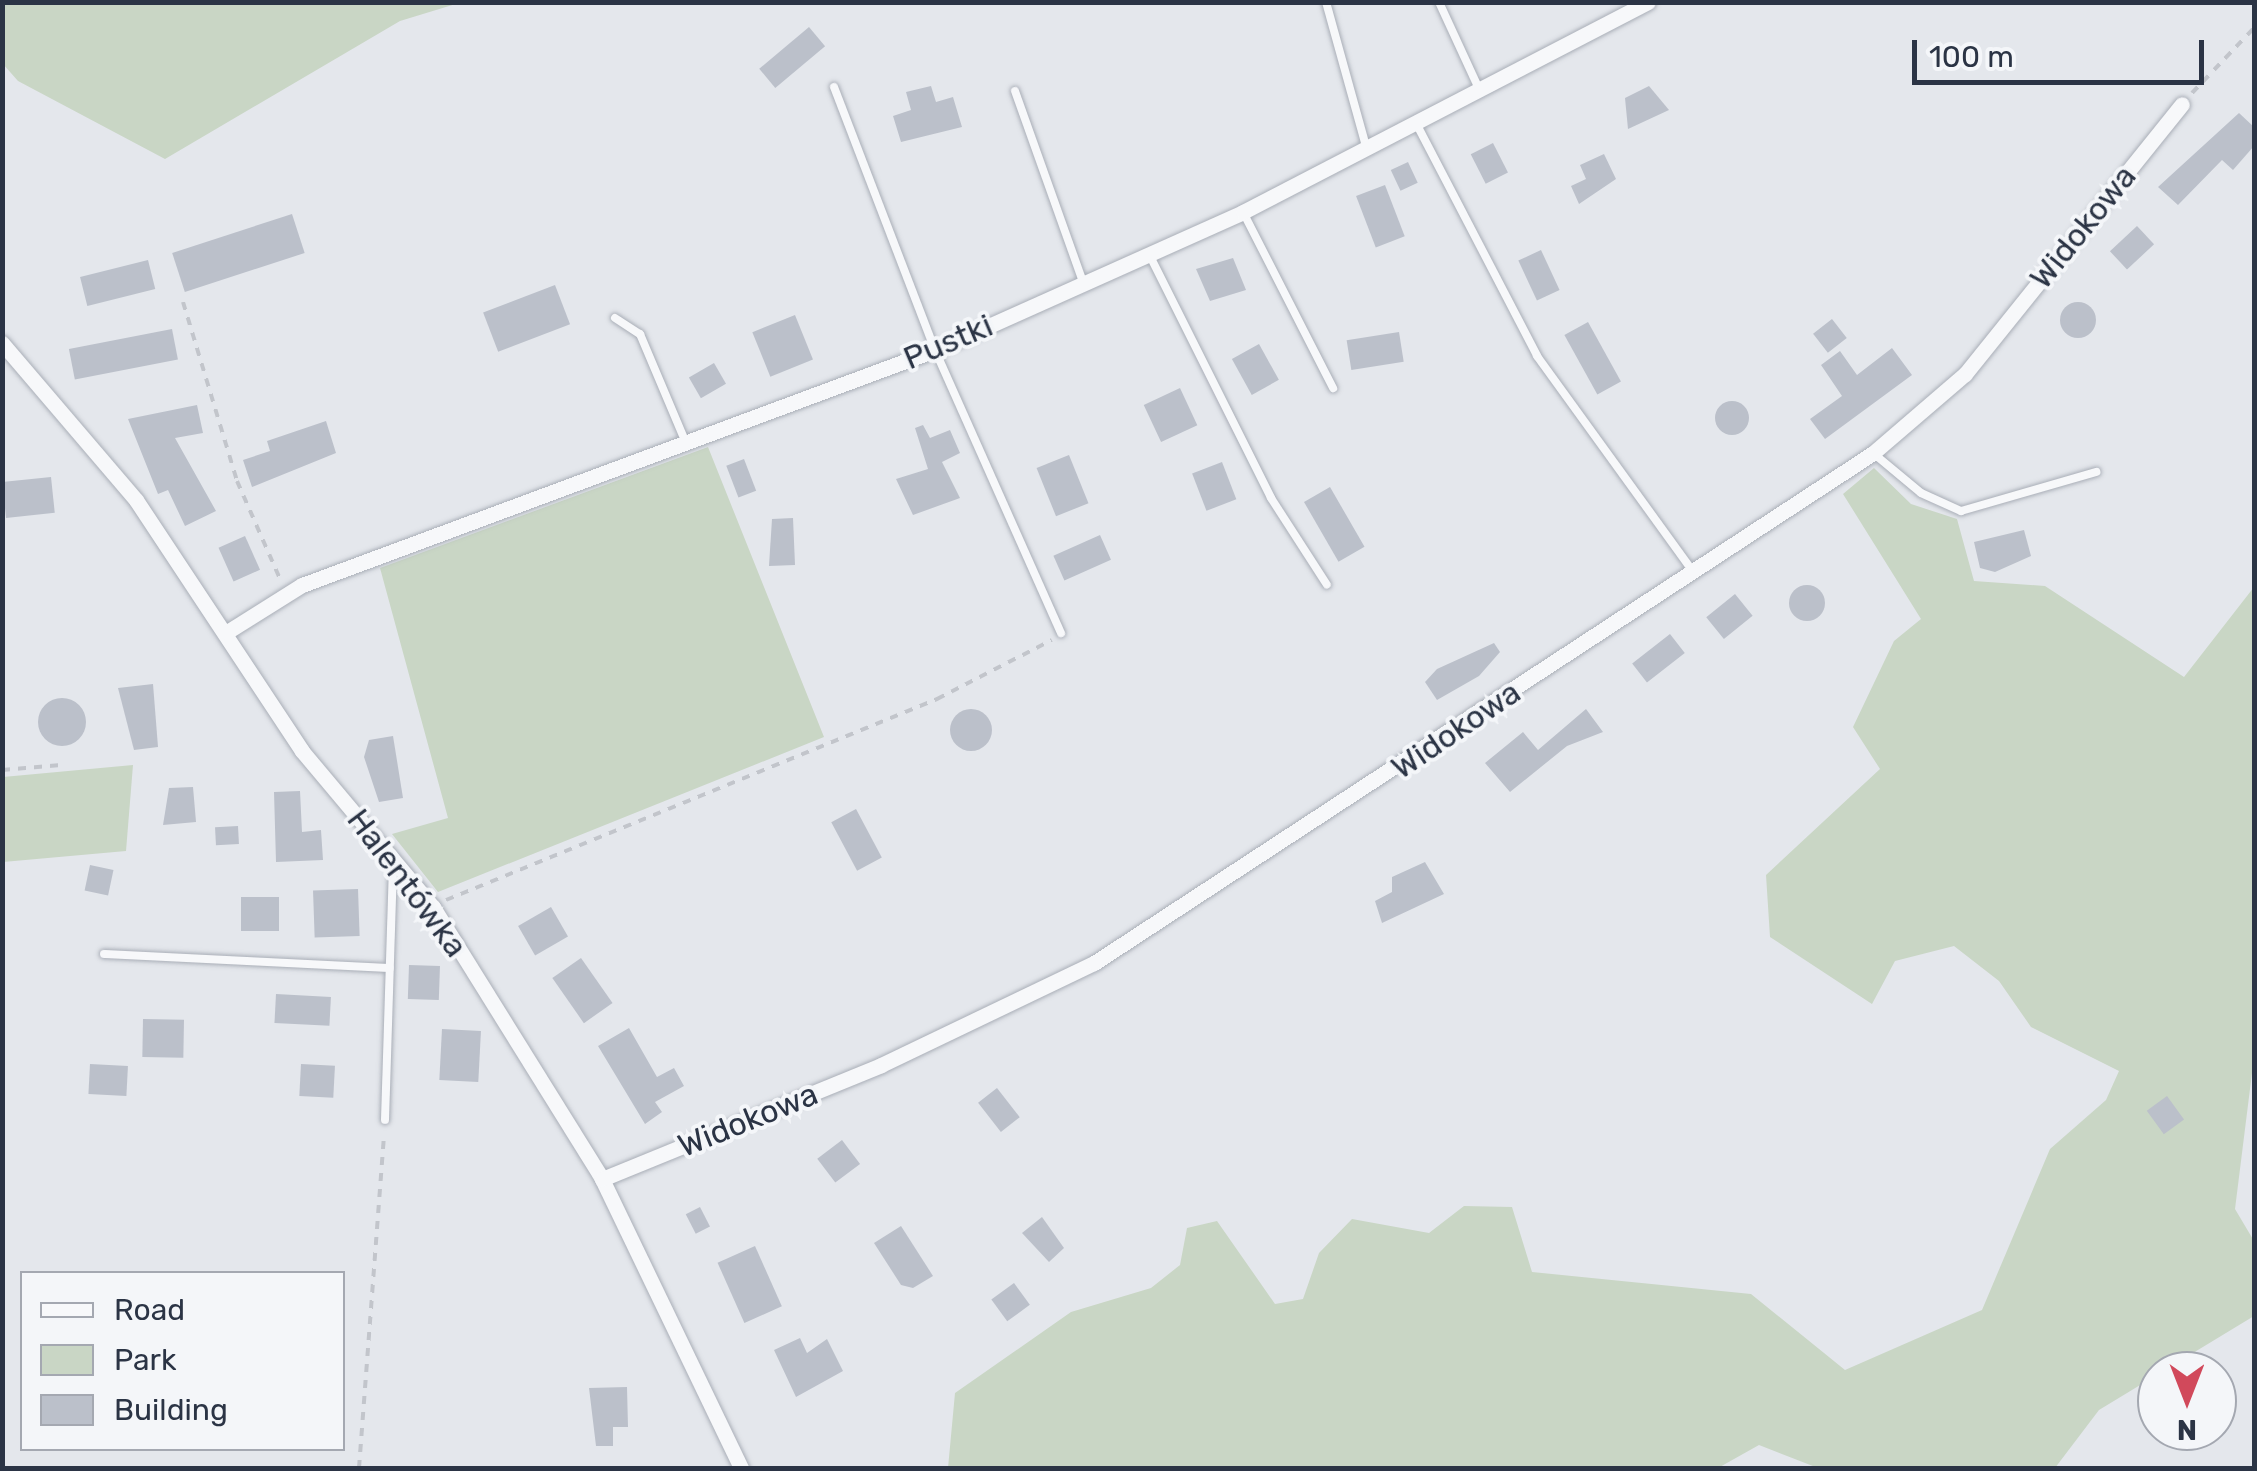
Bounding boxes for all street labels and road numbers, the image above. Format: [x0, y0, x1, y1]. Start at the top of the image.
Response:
street label: Widokowa [2022, 158, 2144, 296]
street label: Pustki [898, 306, 998, 378]
street label: Widokowa [1384, 673, 1528, 787]
street label: Halentówka [339, 801, 475, 965]
street label: Widokowa [673, 1075, 823, 1165]

